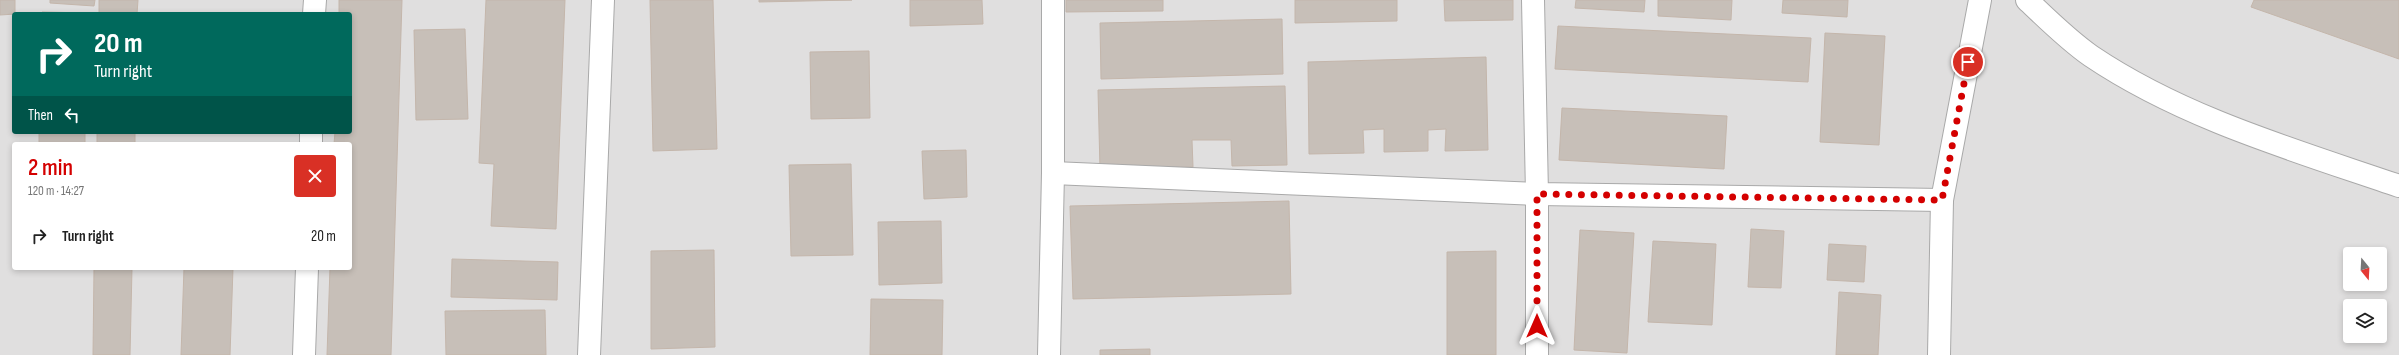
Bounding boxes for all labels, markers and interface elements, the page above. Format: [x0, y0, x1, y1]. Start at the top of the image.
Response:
text: 20 m [94, 27, 143, 60]
icon: right [28, 28, 80, 80]
pin [1951, 45, 1985, 79]
icon: arrive [1957, 51, 1979, 73]
text: Turn right [94, 61, 152, 82]
icon: left [61, 104, 83, 126]
text: Then [28, 106, 53, 125]
text: 2 min [28, 153, 73, 182]
button: close [294, 155, 336, 197]
text: 120 m · 14:27 [28, 183, 84, 199]
icon: right [28, 225, 50, 247]
text: Turn right [62, 227, 114, 246]
text: 20 m [311, 227, 336, 246]
north arrow [2343, 247, 2387, 291]
map controls [2343, 247, 2387, 343]
button: layers [2343, 299, 2387, 343]
position arrow [1516, 305, 1558, 347]

